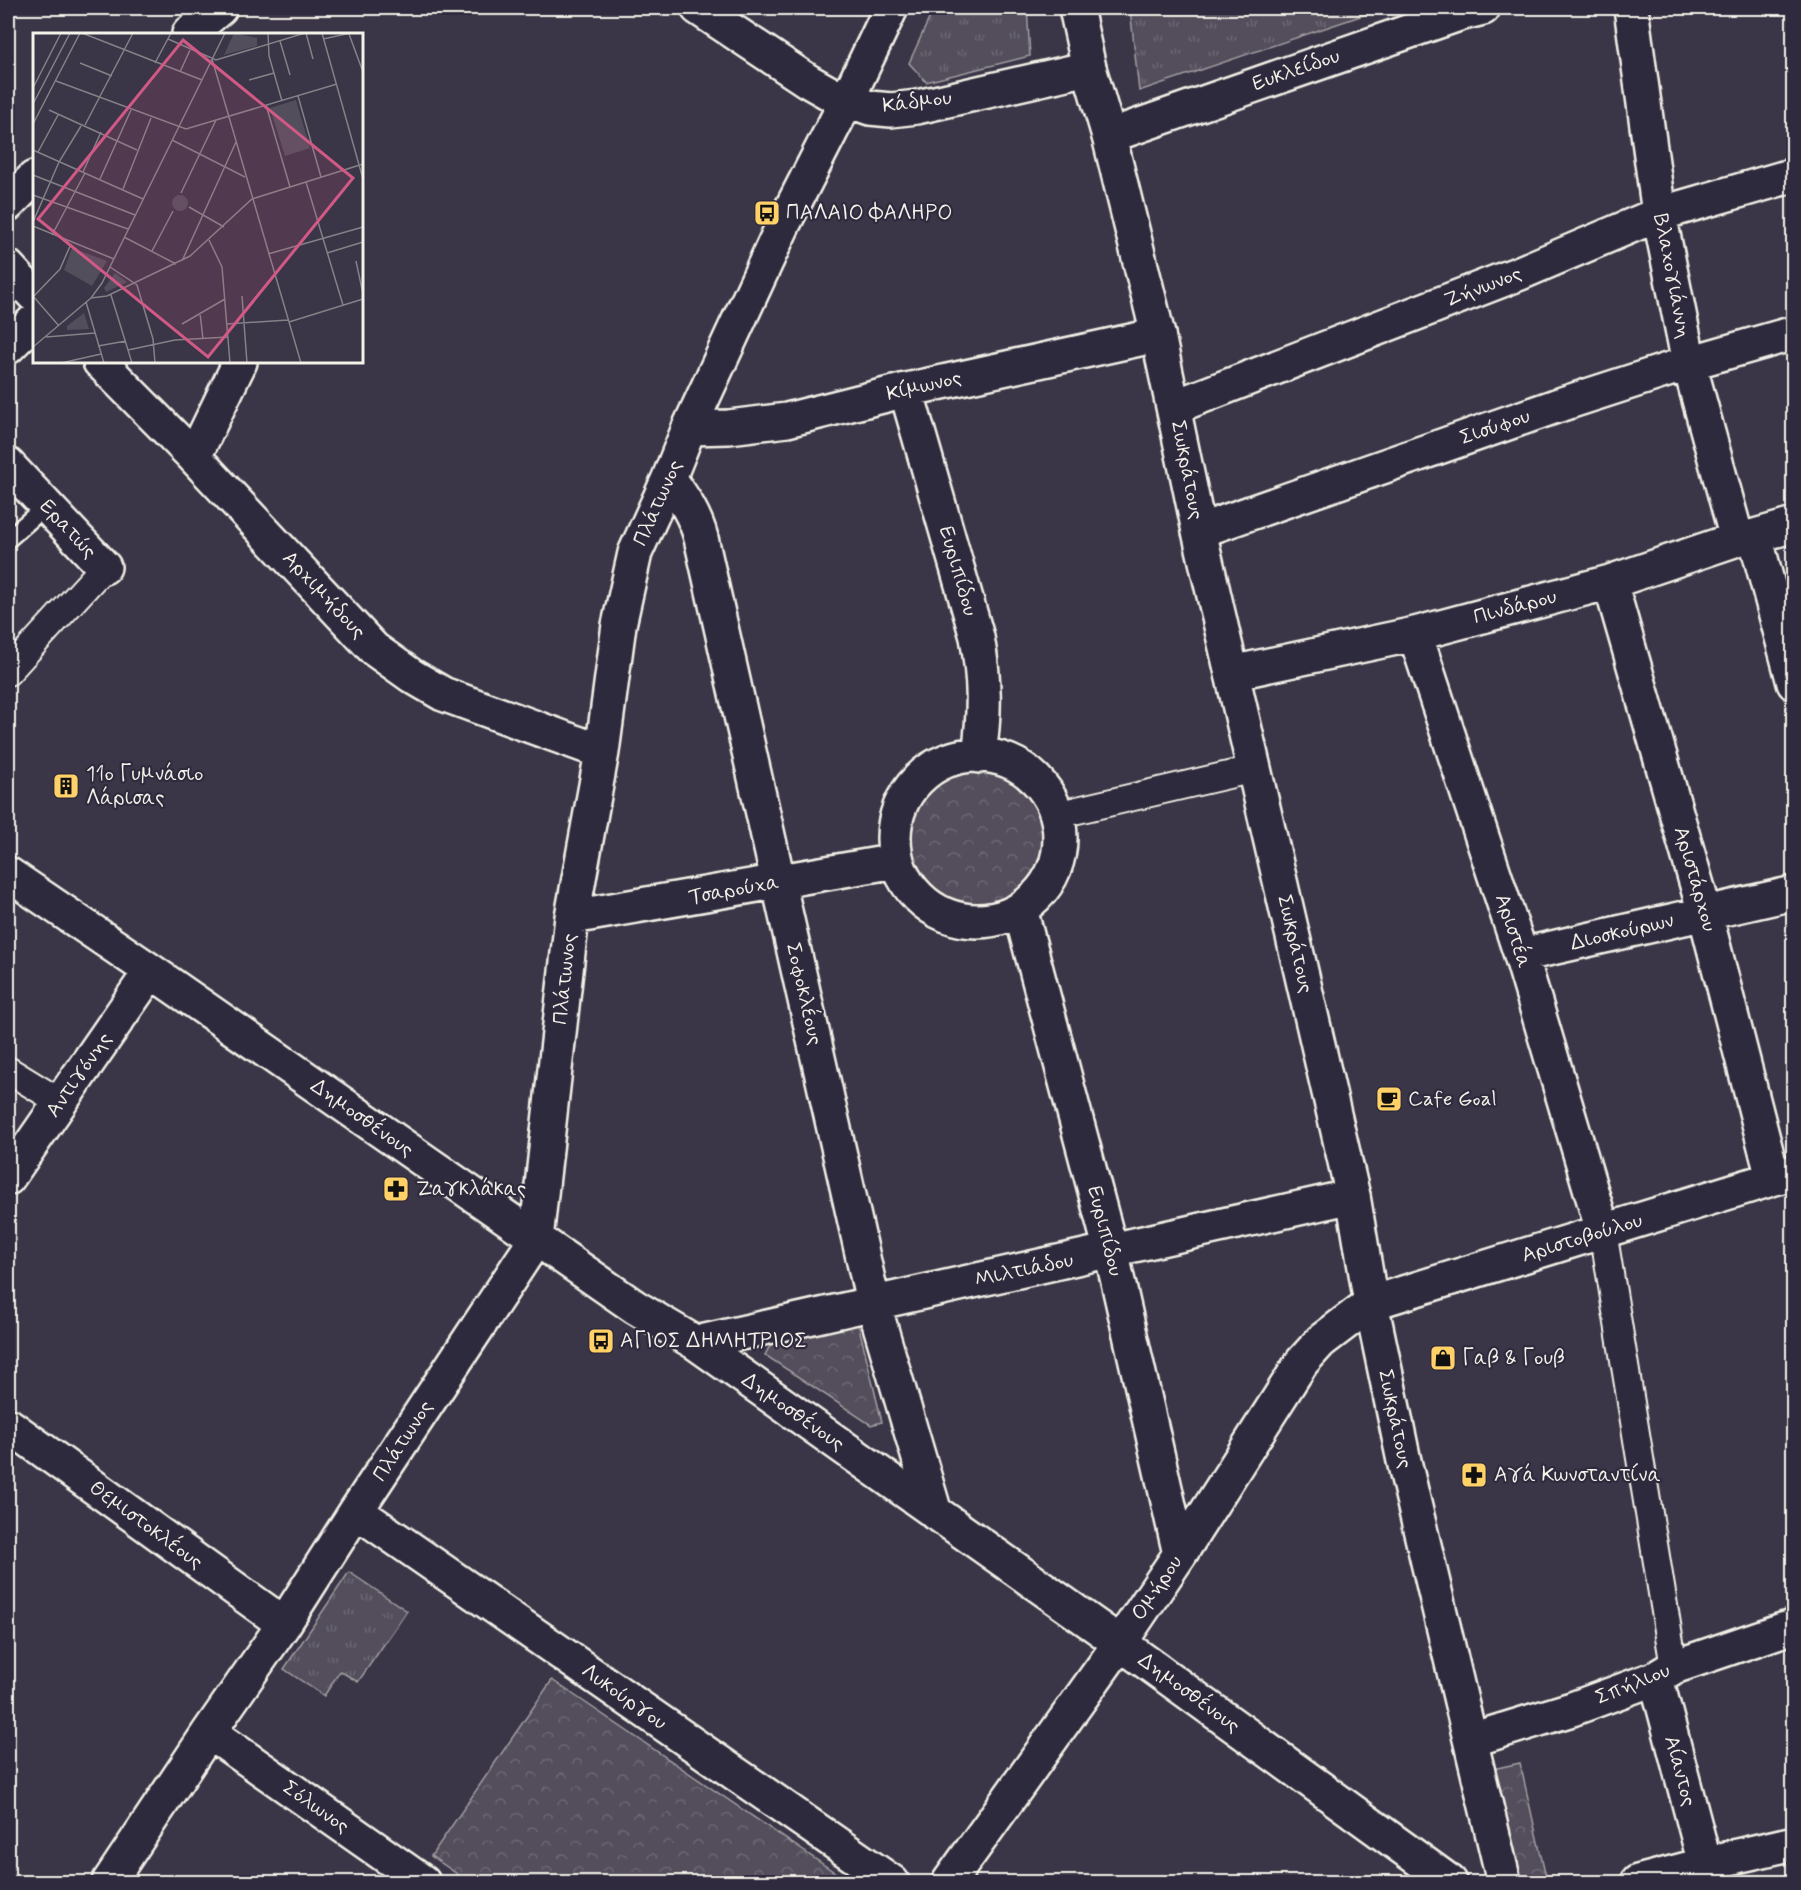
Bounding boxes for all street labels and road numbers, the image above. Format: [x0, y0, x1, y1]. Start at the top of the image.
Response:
street label: Ευκλείδου [1248, 42, 1344, 98]
street label: Κάδμου [881, 84, 953, 120]
street label: Βλαχογιάννη [1646, 211, 1698, 341]
street label: Ζήνωνος [1440, 259, 1526, 315]
street label: Κίμωνος [884, 364, 964, 408]
street label: Σισύφου [1456, 402, 1534, 452]
street label: Σωκράτους [1164, 418, 1210, 522]
street label: Πλάτωνος [627, 455, 689, 551]
street label: Ερατώς [33, 493, 103, 565]
street label: Ευριπίδου [932, 523, 984, 619]
street label: Αρχιμήδους [276, 545, 372, 645]
street label: Πινδάρου [1470, 582, 1560, 632]
street label: Αριστάρχου [1667, 823, 1723, 935]
street label: Τσαρούχα [687, 868, 781, 912]
street label: Αριστέα [1488, 890, 1539, 972]
street label: Σωκράτους [1270, 892, 1320, 996]
street label: Διοσκούρων [1567, 906, 1677, 958]
street label: Πλάτωνος [546, 932, 584, 1026]
street label: Σοφοκλέους [779, 940, 830, 1048]
street label: Αντιγόνης [39, 1027, 119, 1123]
street label: Δημοσθένους [305, 1071, 420, 1164]
street label: Ευριπίδου [1080, 1183, 1130, 1279]
street label: Αριστοβούλου [1518, 1206, 1646, 1270]
street label: Μιλτιάδου [972, 1246, 1076, 1294]
street label: Δημοσθένους [736, 1365, 851, 1458]
street label: Σωκράτους [1371, 1367, 1419, 1471]
street label: Πλάτωνος [366, 1395, 440, 1487]
street label: Θεμιστοκλέους [83, 1473, 209, 1576]
street label: Ομήρου [1125, 1550, 1189, 1626]
street label: Δημοσθένους [1132, 1646, 1246, 1740]
street label: Σπήλιου [1592, 1656, 1674, 1712]
street label: Λυκούργου [576, 1657, 672, 1737]
street label: Αίαντoς [1657, 1732, 1703, 1810]
street label: Σόλωνος [277, 1774, 355, 1840]

